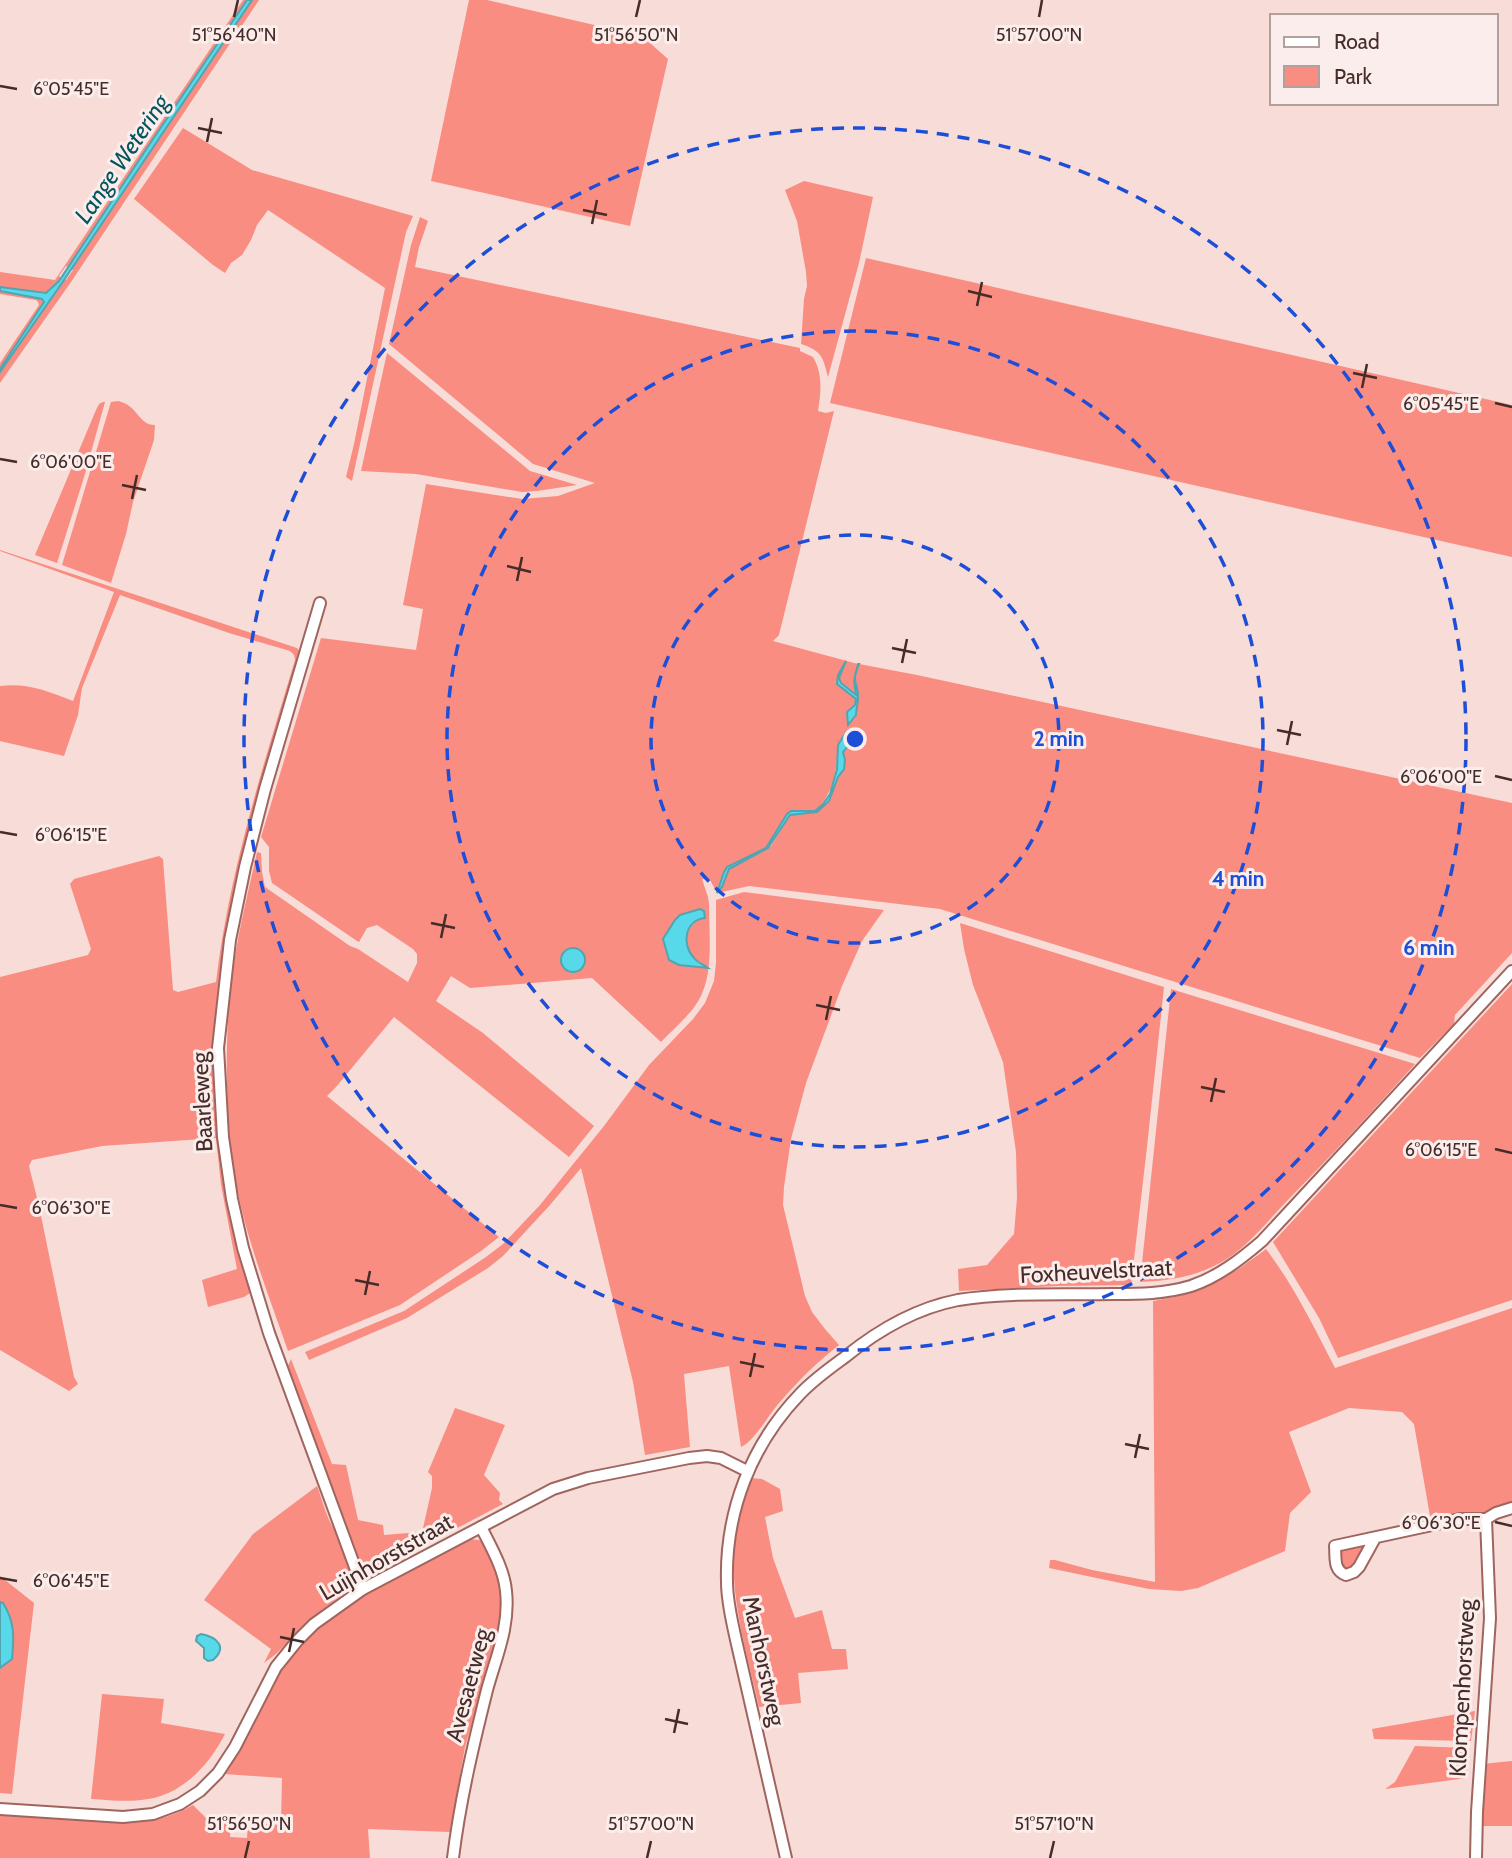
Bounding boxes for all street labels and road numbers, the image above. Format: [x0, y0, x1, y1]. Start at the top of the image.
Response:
street label: Baarleweg [185, 1051, 219, 1153]
street label: Foxheuvelstraat [1019, 1253, 1173, 1289]
street label: Luijnhorststraat [314, 1507, 458, 1607]
street label: Manhorstweg [737, 1594, 792, 1729]
street label: Klompenhorstweg [1443, 1598, 1481, 1778]
street label: Avesaetweg [439, 1625, 497, 1745]

